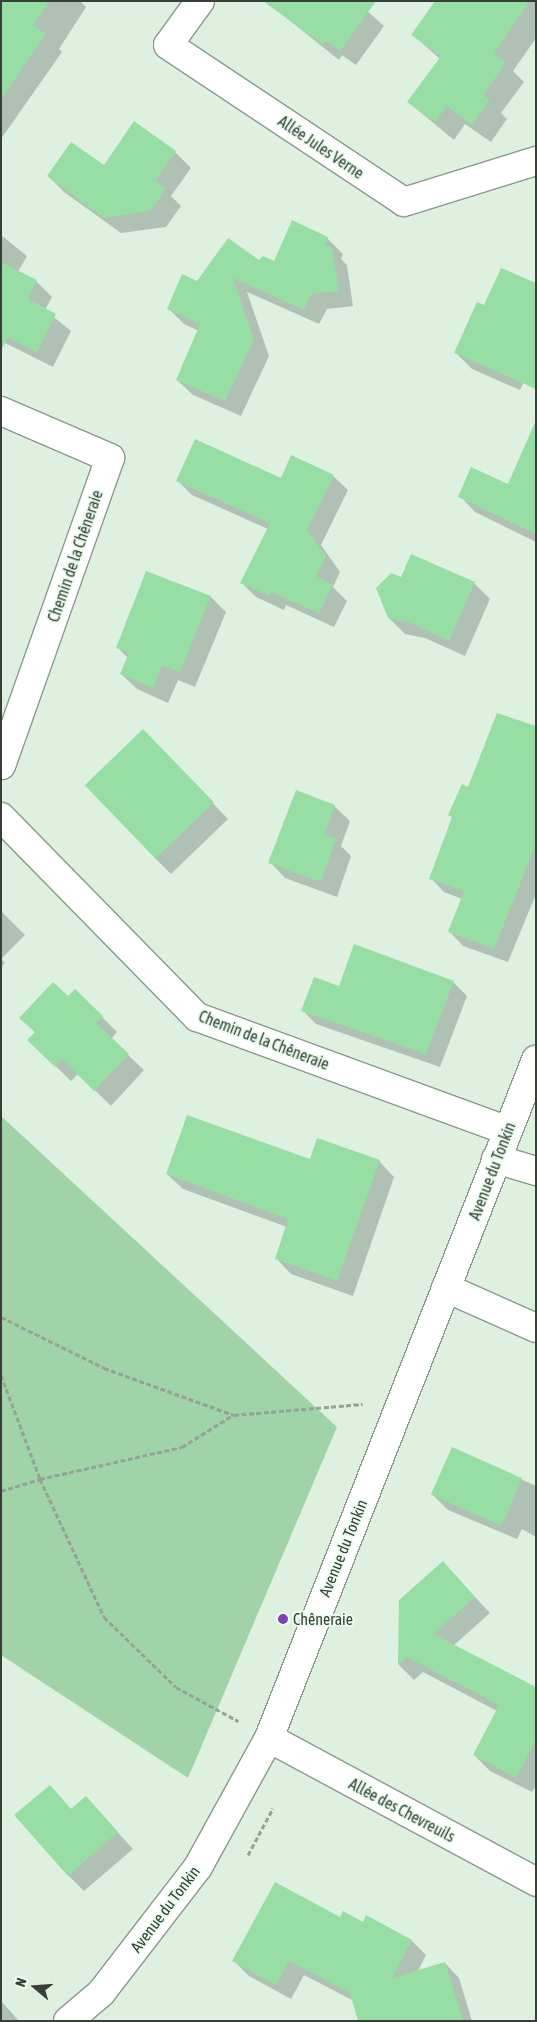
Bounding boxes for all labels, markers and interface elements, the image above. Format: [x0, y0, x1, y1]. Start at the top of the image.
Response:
street label: Allée Jules Verne [275, 111, 367, 183]
street label: Chemin de la Chêneraie [43, 487, 107, 625]
street label: Chemin de la Chêneraie [196, 1006, 332, 1074]
street label: Avenue du Tonkin [465, 1119, 519, 1223]
street label: Avenue du Tonkin [315, 1497, 371, 1599]
place label: Chêneraie [293, 1609, 353, 1629]
marker: Chêneraie [277, 1613, 289, 1625]
street label: Allée des Chevreuils [346, 1774, 458, 1846]
street label: Avenue du Tonkin [126, 1862, 204, 1956]
north arrow [10, 1962, 60, 2012]
text: N [12, 1976, 30, 1989]

